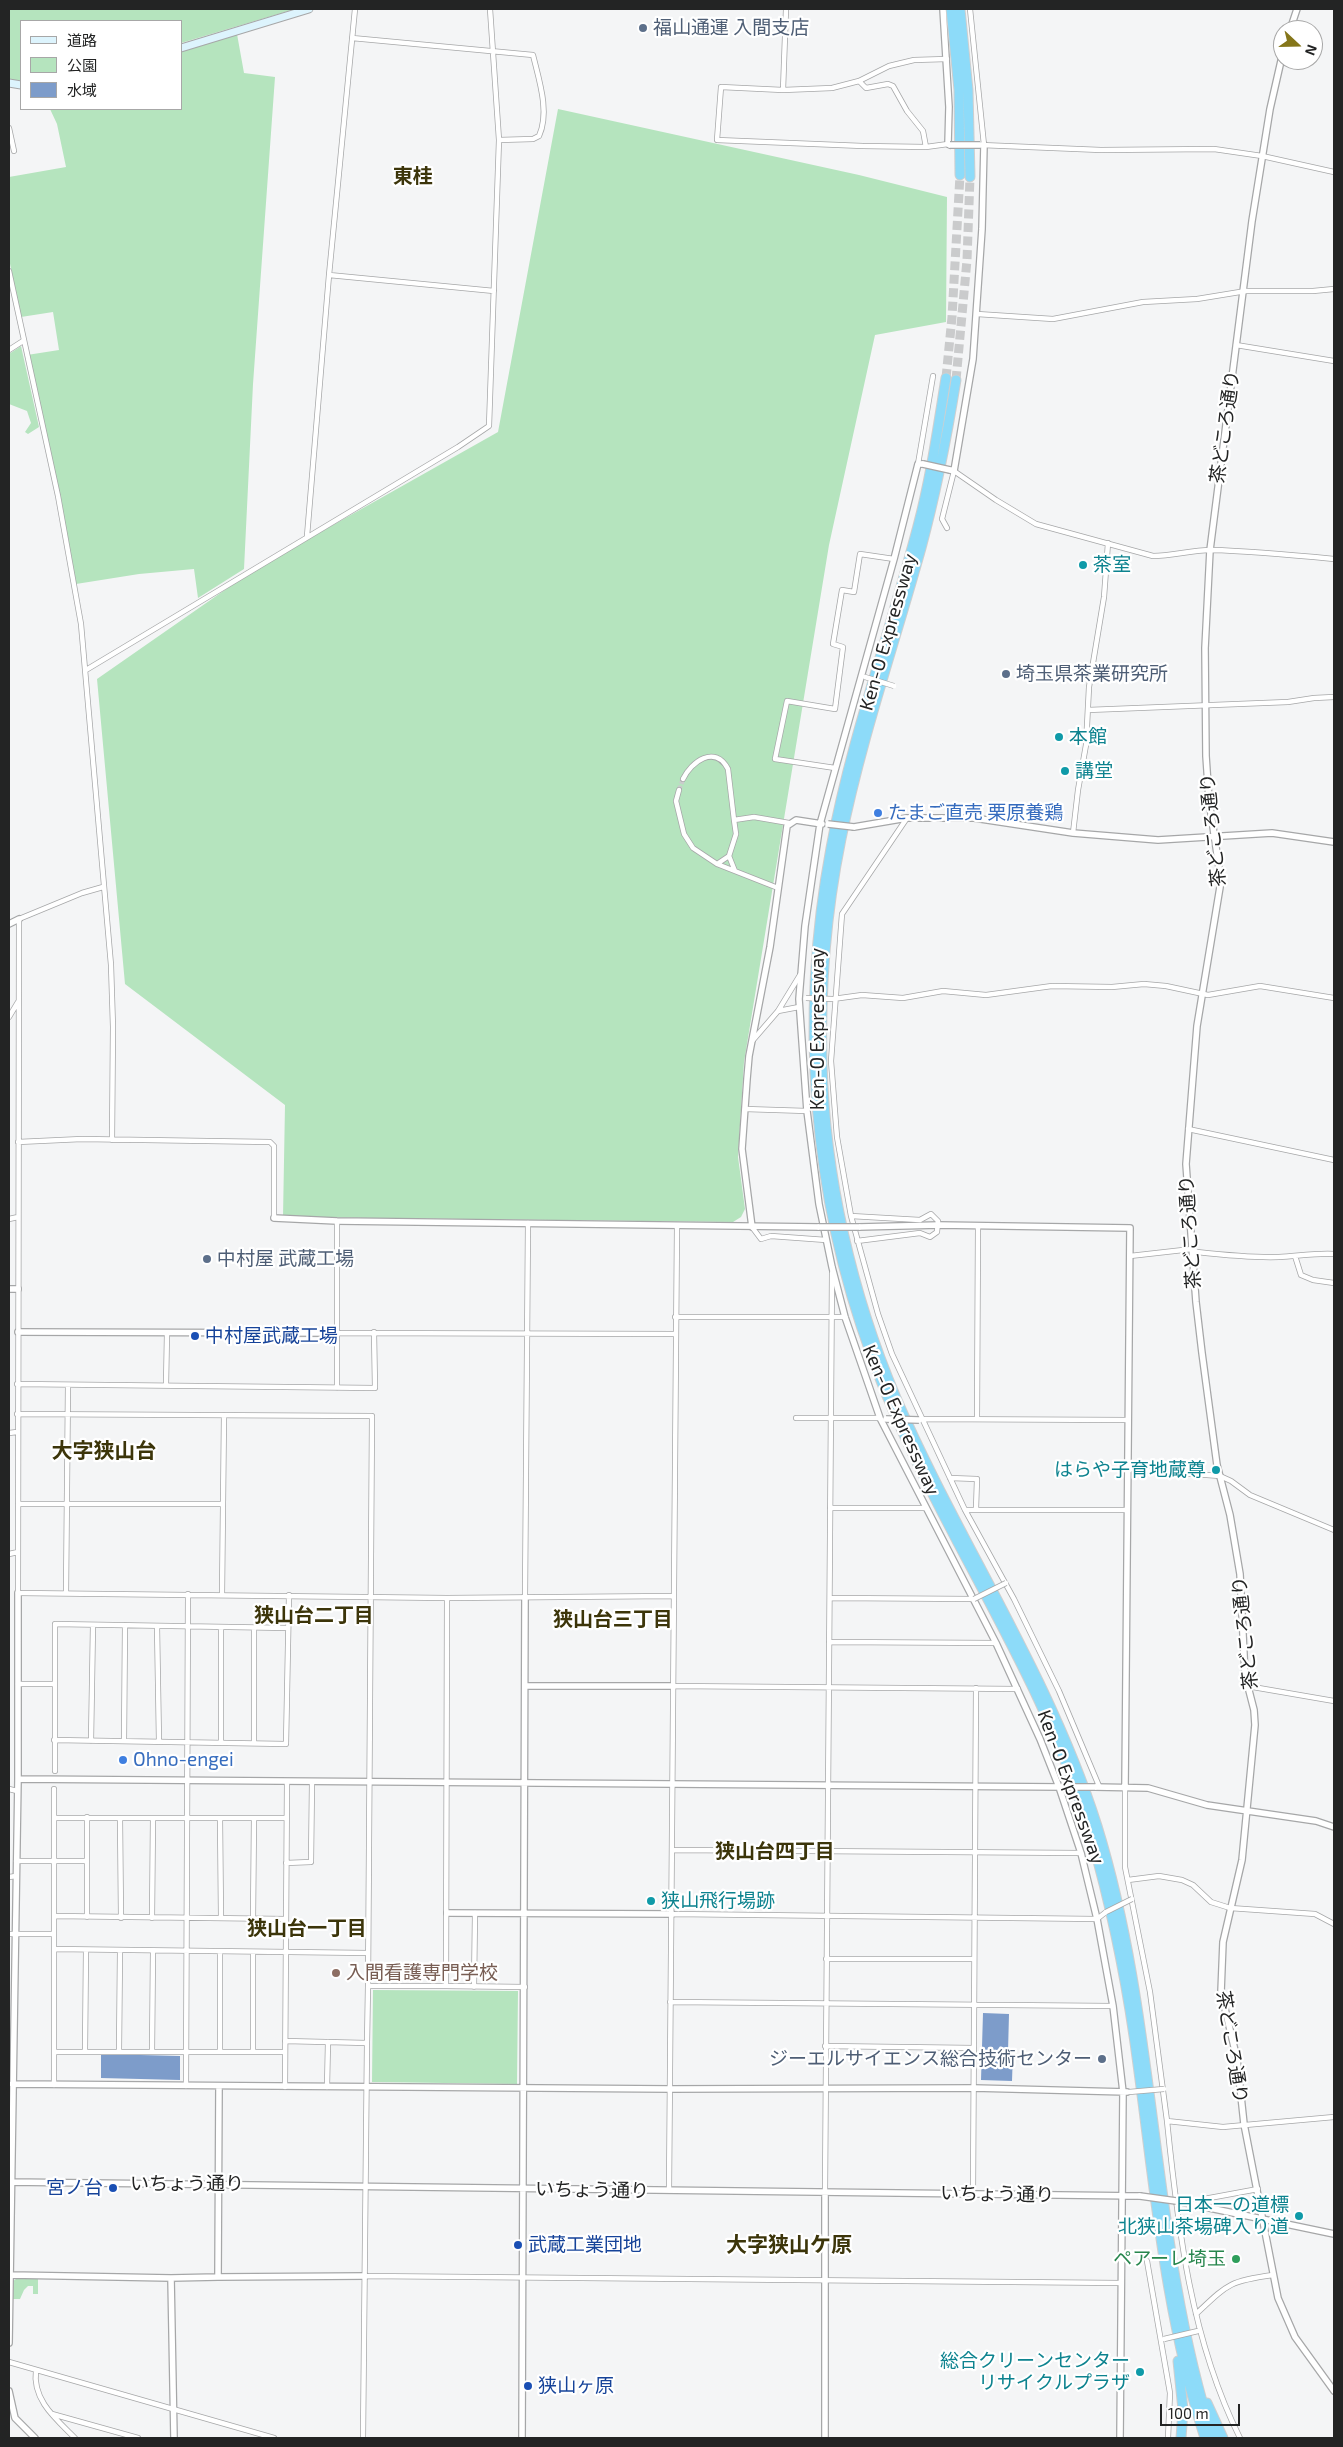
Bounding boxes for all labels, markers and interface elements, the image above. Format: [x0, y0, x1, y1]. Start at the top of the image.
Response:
place label: 福山通運 入間支店 [653, 17, 809, 39]
legend [20, 20, 182, 110]
north arrow [1273, 20, 1323, 70]
marker: 福山通運 入間支店 [637, 22, 649, 34]
text: 道路 [67, 31, 97, 49]
text: N [1302, 42, 1321, 58]
text: 公園 [67, 56, 97, 74]
text: 水域 [67, 81, 97, 99]
district label: 東桂 [393, 164, 433, 188]
street label: 茶どころ通り [1206, 369, 1244, 485]
street label: Ken-O Expressway [855, 551, 921, 713]
place label: 茶室 [1093, 554, 1131, 576]
marker: 茶室 [1077, 559, 1089, 571]
place label: 埼玉県茶業研究所 [1016, 663, 1168, 685]
marker: 埼玉県茶業研究所 [1000, 668, 1012, 680]
place label: 本館 [1069, 726, 1107, 748]
marker: 本館 [1053, 731, 1065, 743]
place label: 講堂 [1075, 760, 1113, 782]
marker: 講堂 [1059, 765, 1071, 777]
street label: 茶どころ通り [1196, 772, 1230, 888]
place label: たまご直売 栗原養鶏 [888, 802, 1063, 824]
marker: たまご直売 栗原養鶏 [872, 807, 884, 819]
street label: Ken-O Expressway [807, 948, 829, 1110]
street label: 茶どころ通り [1175, 1174, 1205, 1290]
place label: 中村屋 武蔵工場 [217, 1248, 354, 1270]
marker: 中村屋 武蔵工場 [201, 1253, 213, 1265]
place label: 中村屋武蔵工場 [205, 1325, 338, 1347]
marker: 中村屋武蔵工場 [189, 1330, 201, 1342]
street label: Ken-O Expressway [858, 1341, 944, 1499]
district label: 大字狭山台 [52, 1438, 156, 1464]
place label: はらや子育地蔵尊 [1054, 1459, 1206, 1481]
marker: はらや子育地蔵尊 [1210, 1464, 1222, 1476]
street label: 茶どころ通り [1228, 1575, 1262, 1691]
district label: 狭山台二丁目 [254, 1603, 374, 1627]
district label: 狭山台三丁目 [553, 1607, 673, 1631]
street label: Ken-O Expressway [1033, 1707, 1109, 1867]
place label: Ohno-engei [133, 1749, 234, 1771]
marker: Ohno-engei [117, 1754, 129, 1766]
district label: 狭山台四丁目 [715, 1839, 835, 1863]
place label: 狭山飛行場跡 [661, 1890, 775, 1912]
marker: 狭山飛行場跡 [645, 1895, 657, 1907]
district label: 狭山台一丁目 [247, 1916, 367, 1940]
place label: 入間看護専門学校 [346, 1962, 498, 1984]
marker: 入間看護専門学校 [330, 1967, 342, 1979]
street label: 茶どころ通り [1212, 1989, 1252, 2105]
place label: ジーエルサイエンス総合技術センター [769, 2048, 1092, 2070]
marker: ジーエルサイエンス総合技術センター [1096, 2053, 1108, 2065]
street label: いちょう通り [130, 2173, 244, 2195]
place label: 宮ノ台 [46, 2177, 103, 2199]
street label: いちょう通り [535, 2178, 649, 2202]
marker: 宮ノ台 [107, 2182, 119, 2194]
street label: いちょう通り [940, 2182, 1054, 2206]
place label: 日本一の道標 北狭山茶場碑入り道 [1118, 2194, 1289, 2238]
marker: 日本一の道標 北狭山茶場碑入り道 [1293, 2210, 1305, 2222]
district label: 大字狭山ケ原 [726, 2232, 852, 2258]
place label: 武蔵工業団地 [528, 2234, 642, 2256]
marker: 武蔵工業団地 [512, 2239, 524, 2251]
place label: ペアーレ埼玉 [1113, 2248, 1226, 2270]
marker: ペアーレ埼玉 [1230, 2253, 1242, 2265]
place label: 総合クリーンセンター リサイクルプラザ [940, 2350, 1130, 2394]
marker: 総合クリーンセンター リサイクルプラザ [1134, 2366, 1146, 2378]
place label: 狭山ヶ原 [538, 2375, 614, 2397]
marker: 狭山ヶ原 [522, 2380, 534, 2392]
scale bar [1163, 2394, 1243, 2426]
text: 100 m [1168, 2404, 1209, 2422]

